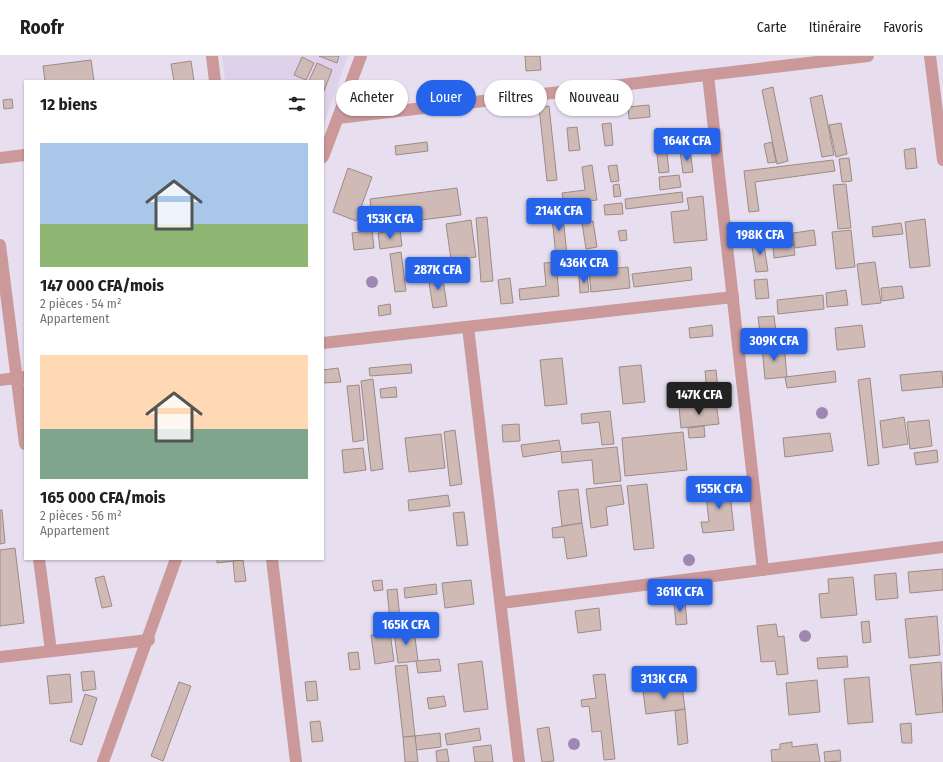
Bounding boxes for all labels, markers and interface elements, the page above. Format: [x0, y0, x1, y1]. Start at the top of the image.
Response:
text: Roofr [20, 16, 64, 39]
text: Carte [757, 19, 787, 36]
text: Itinéraire [809, 19, 861, 36]
text: Favoris [883, 19, 923, 36]
chip: Acheter [336, 80, 408, 116]
chip: Louer [416, 80, 476, 116]
chip: Filtres [484, 80, 547, 116]
chip: Nouveau [555, 80, 633, 116]
icon: filters [286, 93, 308, 115]
text: 12 biens [40, 94, 97, 115]
pin: 164K CFA [646, 128, 728, 162]
text: 164K CFA [663, 133, 711, 148]
icon: home [138, 169, 210, 241]
pin: 214K CFA [518, 198, 600, 232]
text: 214K CFA [535, 203, 583, 218]
pin: 153K CFA [349, 206, 431, 240]
text: 153K CFA [366, 211, 414, 226]
pin: 198K CFA [719, 222, 801, 256]
text: 198K CFA [736, 227, 784, 242]
pin: 436K CFA [543, 250, 625, 284]
text: 436K CFA [560, 255, 608, 270]
pin: 287K CFA [397, 257, 479, 291]
text: 287K CFA [414, 262, 462, 277]
text: 147 000 CFA/mois [40, 275, 164, 296]
text: 2 pièces · 54 m² [40, 296, 122, 311]
text: Appartement [40, 311, 109, 326]
pin: 309K CFA [733, 328, 815, 362]
text: 309K CFA [749, 333, 799, 348]
icon: home [138, 381, 210, 453]
pin: 147K CFA [658, 382, 740, 416]
text: 147K CFA [676, 387, 722, 402]
pin: 155K CFA [678, 476, 760, 510]
text: 155K CFA [695, 481, 743, 496]
text: 165 000 CFA/mois [40, 487, 165, 508]
text: 2 pièces · 56 m² [40, 508, 122, 523]
text: Appartement [40, 523, 109, 538]
pin: 361K CFA [639, 579, 721, 613]
text: 361K CFA [657, 584, 704, 599]
pin: 165K CFA [365, 612, 447, 646]
text: 165K CFA [382, 617, 430, 632]
pin: 313K CFA [623, 666, 705, 700]
text: 313K CFA [641, 671, 687, 686]

